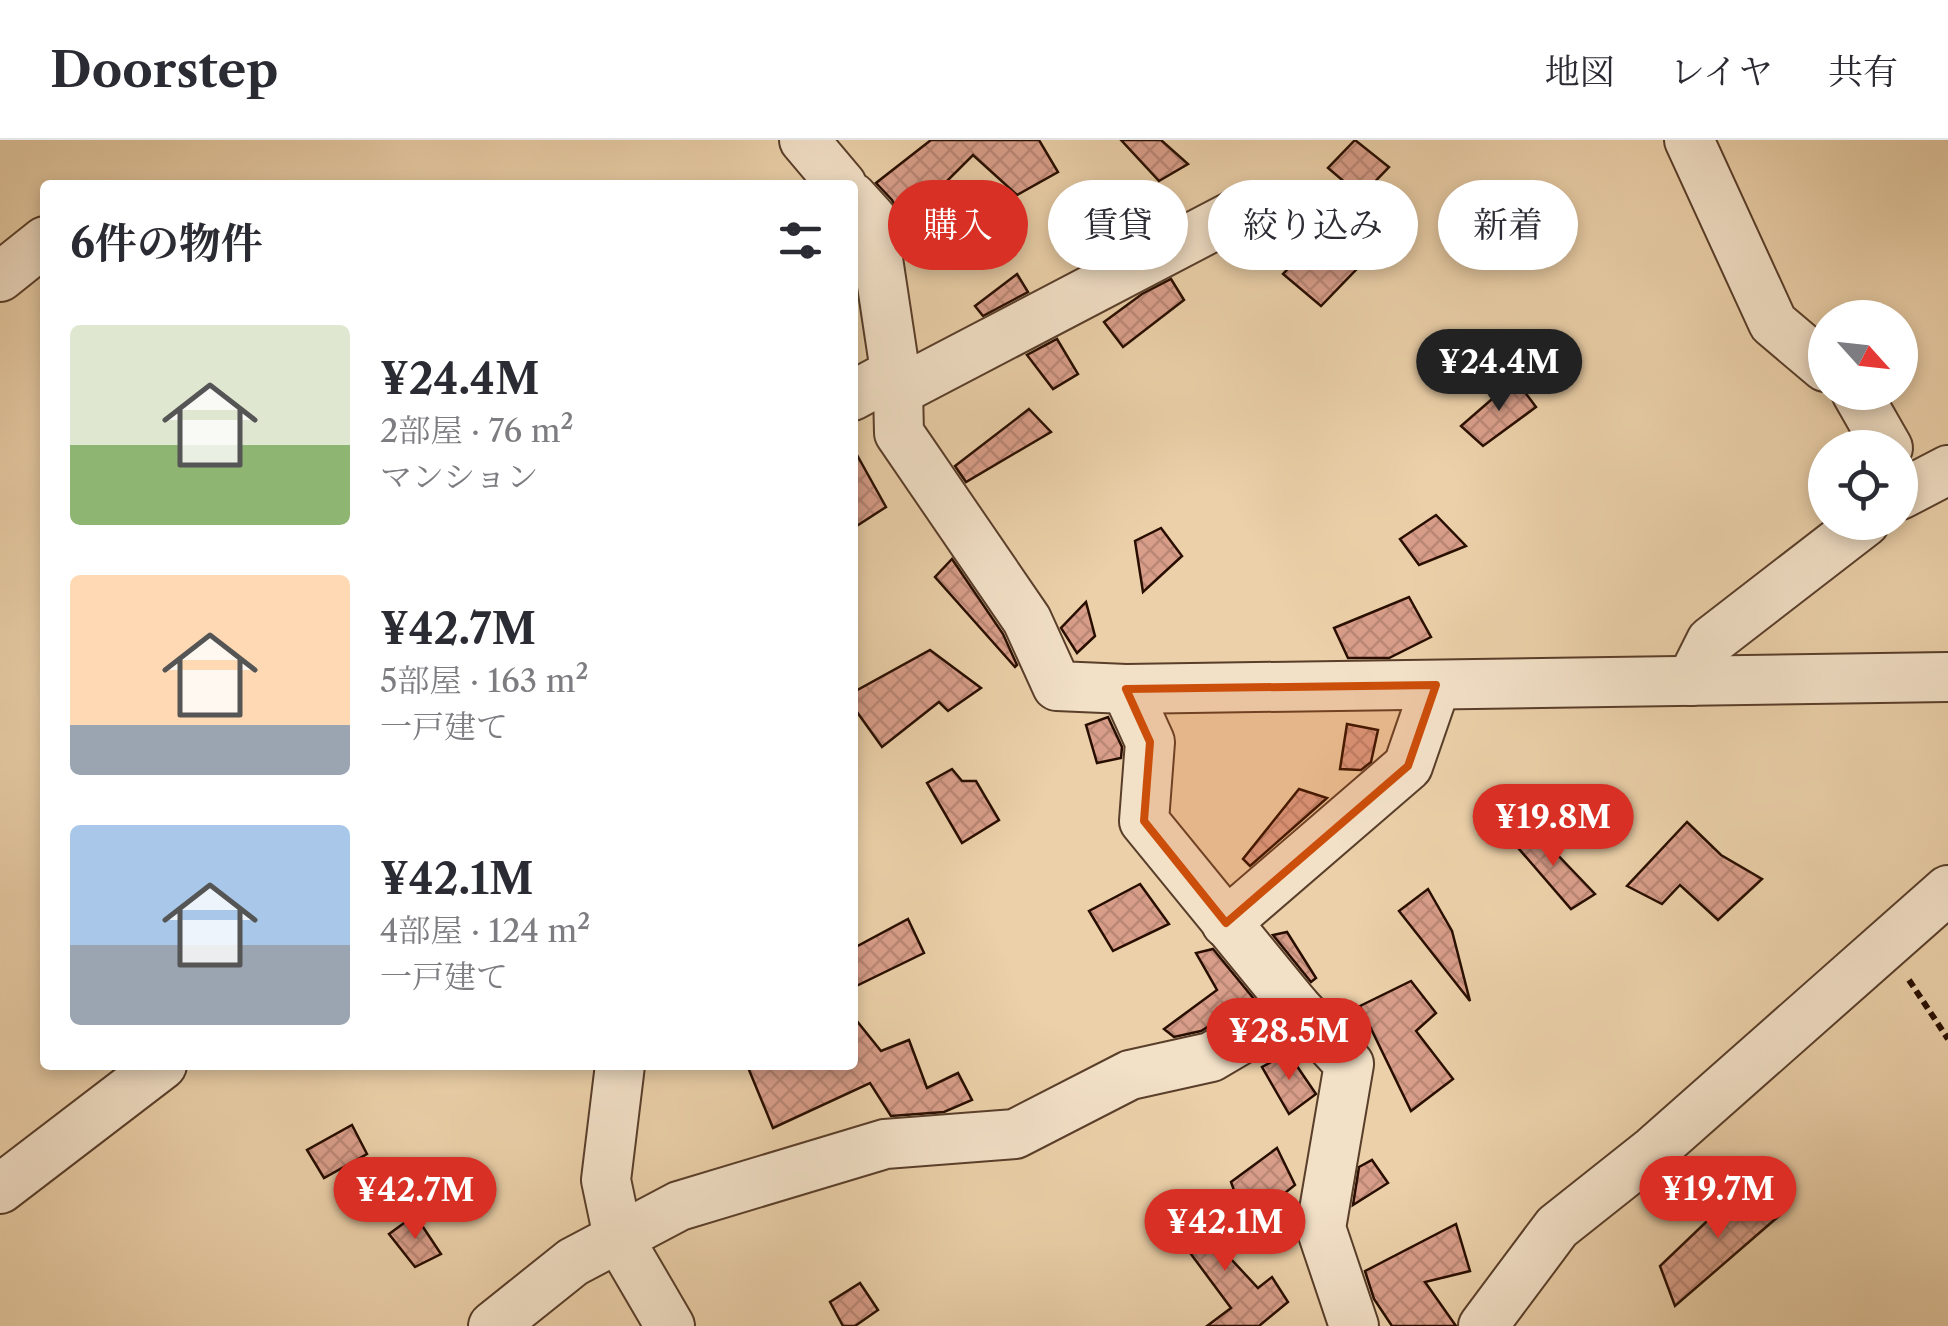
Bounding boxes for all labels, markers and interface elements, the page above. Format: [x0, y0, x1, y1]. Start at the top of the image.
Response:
text: Doorstep [50, 40, 278, 99]
text: 地図 [1545, 50, 1615, 93]
text: レイヤ [1670, 50, 1773, 93]
text: 共有 [1828, 50, 1898, 93]
chip: 購入 [888, 180, 1028, 270]
chip: 賃貸 [1048, 180, 1188, 270]
chip: 絞り込み [1208, 180, 1418, 270]
chip: 新着 [1438, 180, 1578, 270]
icon: filters [773, 213, 828, 268]
text: 6件の物件 [70, 217, 263, 269]
north arrow [1808, 300, 1918, 410]
map controls [1808, 300, 1918, 540]
pin: ¥24.4M [1418, 329, 1580, 414]
text: ¥24.4M [1438, 342, 1560, 381]
text: ¥24.4M [380, 353, 540, 405]
icon: home [150, 365, 270, 485]
text: 2部屋 · 76 m² [380, 411, 574, 450]
button: locate [1808, 430, 1918, 540]
text: マンション [380, 457, 539, 496]
text: ¥42.7M [380, 603, 536, 655]
icon: home [150, 615, 270, 735]
text: 5部屋 · 163 m² [380, 661, 589, 700]
text: 一戸建て [380, 707, 508, 746]
pin: ¥19.8M [1472, 784, 1634, 869]
text: ¥19.8M [1495, 797, 1611, 836]
text: ¥42.1M [380, 853, 534, 905]
icon: home [150, 865, 270, 985]
text: 4部屋 · 124 m² [380, 911, 590, 950]
text: 一戸建て [380, 957, 508, 996]
pin: ¥28.5M [1208, 998, 1370, 1083]
text: ¥28.5M [1228, 1011, 1350, 1050]
pin: ¥19.7M [1637, 1156, 1799, 1241]
pin: ¥42.7M [334, 1157, 496, 1242]
text: ¥19.7M [1661, 1169, 1775, 1208]
text: ¥42.7M [356, 1170, 474, 1209]
pin: ¥42.1M [1144, 1189, 1306, 1274]
text: ¥42.1M [1166, 1202, 1284, 1241]

